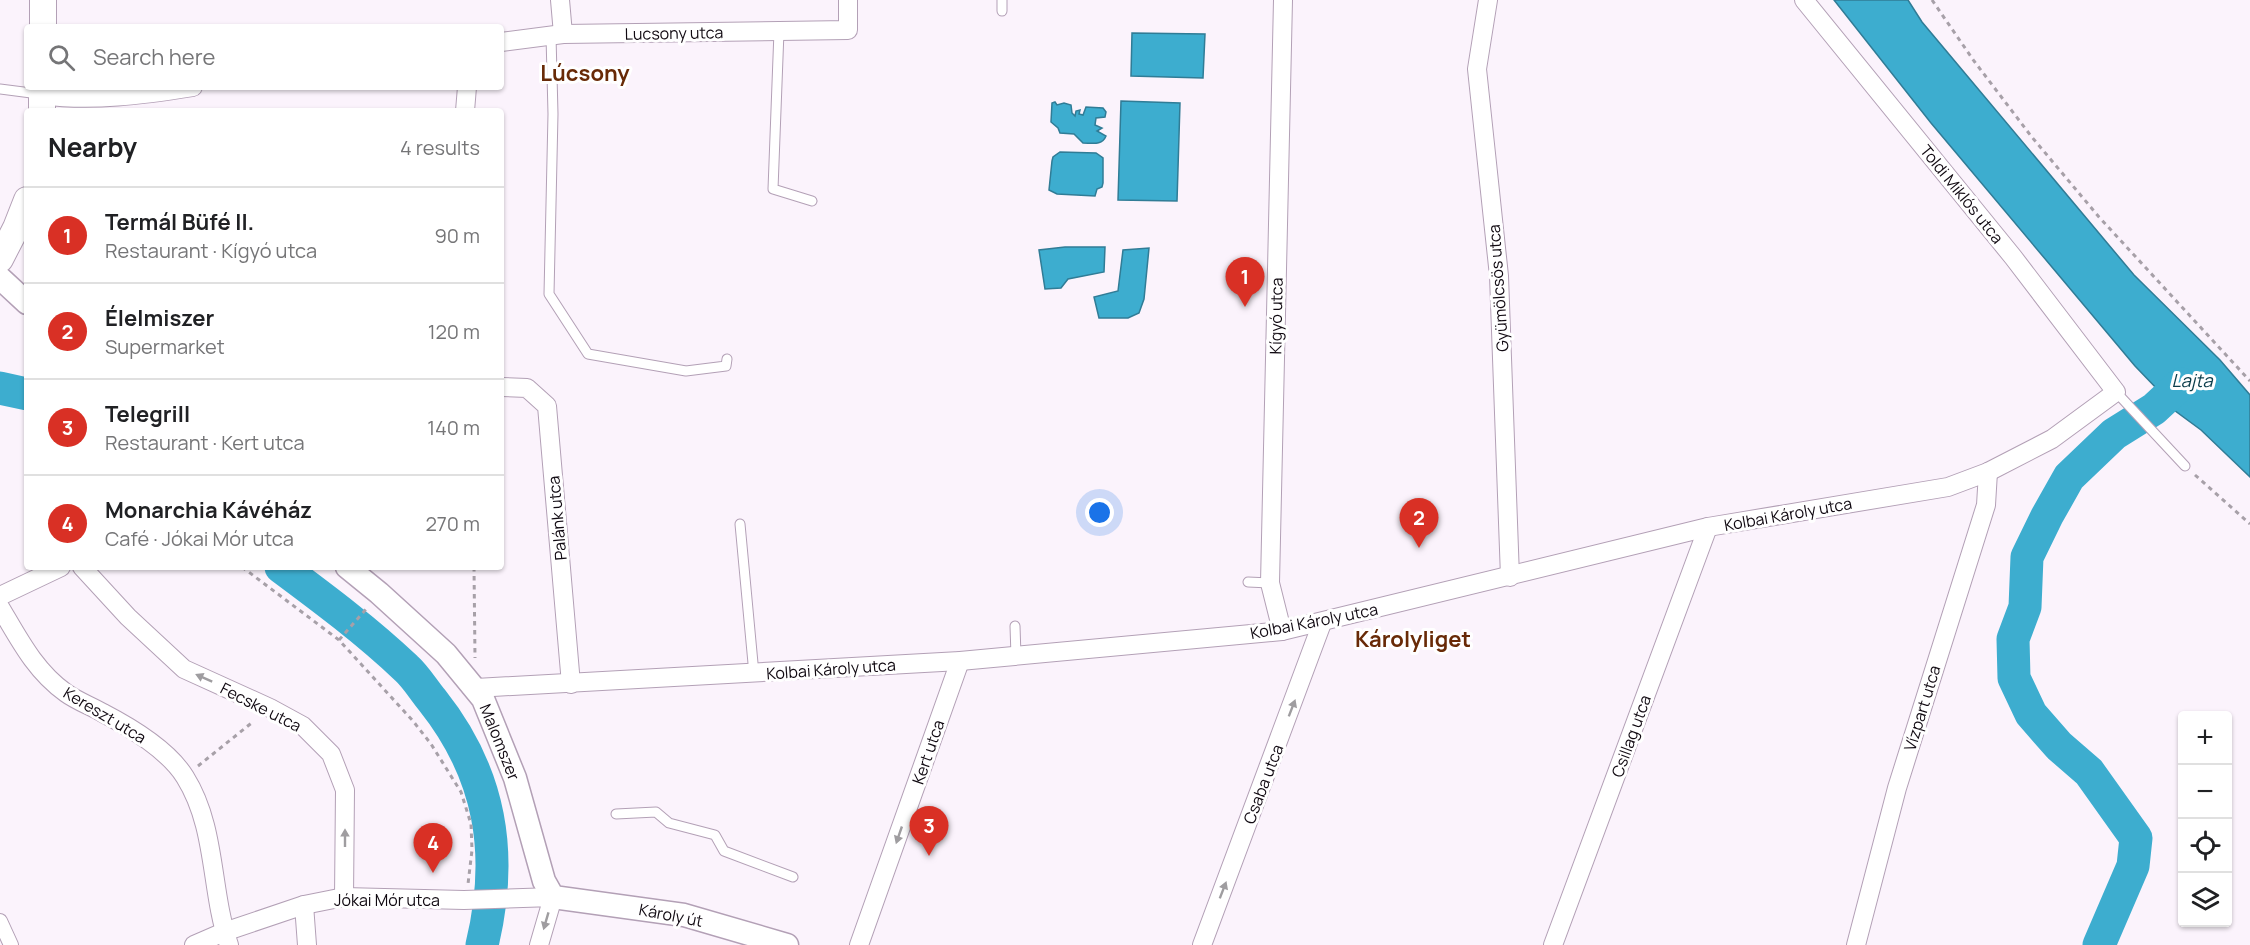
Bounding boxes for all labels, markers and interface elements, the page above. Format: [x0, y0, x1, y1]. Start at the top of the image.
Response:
street label: Lucsony utca [625, 21, 723, 45]
search box [24, 24, 504, 90]
icon: search [45, 41, 78, 74]
text: Search here [93, 42, 215, 72]
district label: Lúcsony [540, 58, 630, 88]
text: Nearby [48, 129, 137, 165]
text: 4 results [400, 134, 480, 161]
street label: Toldi Miklós utca [1915, 140, 2009, 248]
text: Termál Büfé II. [105, 207, 254, 237]
text: 1 [63, 222, 72, 249]
text: 90 m [434, 222, 480, 249]
street label: Gyümölcsös utca [1483, 224, 1513, 352]
text: Restaurant · Kígyó utca [105, 237, 317, 264]
pin: 1 [1226, 258, 1264, 307]
street label: Kígyó utca [1264, 277, 1288, 355]
text: Élelmiszer [105, 303, 214, 333]
text: 2 [62, 318, 73, 345]
text: 120 m [428, 318, 480, 345]
text: Supermarket [105, 333, 225, 360]
water label: Lajta [2172, 368, 2213, 392]
text: Telegrill [105, 399, 190, 429]
text: 3 [62, 414, 73, 441]
text: 140 m [427, 414, 480, 441]
text: Restaurant · Kert utca [105, 429, 305, 456]
street label: Palánk utca [542, 475, 572, 561]
street label: Kolbai Károly utca [1722, 492, 1854, 536]
text: Monarchia Kávéház [105, 495, 312, 525]
your location [1085, 498, 1114, 527]
pin: 2 [1400, 498, 1438, 548]
text: 4 [61, 510, 74, 537]
text: 270 m [425, 510, 480, 537]
text: Café · Jókai Mór utca [105, 525, 294, 552]
street label: Kolbai Károly utca [1248, 598, 1380, 644]
district label: Károlyliget [1355, 624, 1471, 654]
street label: Kolbai Károly utca [766, 654, 896, 684]
street label: Vízpart utca [1899, 662, 1945, 754]
one-way arrow [195, 673, 212, 682]
street label: Fecske utca [217, 677, 305, 737]
street label: Kereszt utca [60, 682, 150, 748]
street label: Csillag utca [1606, 692, 1656, 780]
one-way arrow [1288, 699, 1297, 717]
street label: Malomszer [475, 701, 525, 784]
map controls [2178, 711, 2232, 927]
button: + [2178, 711, 2232, 765]
street label: Kert utca [907, 717, 949, 787]
street label: Csaba utca [1238, 741, 1288, 827]
button: − [2178, 765, 2232, 819]
pin: 3 [910, 806, 948, 856]
button: locate [2178, 819, 2232, 873]
pin: 4 [414, 824, 452, 873]
one-way arrow [893, 827, 903, 845]
one-way arrow [340, 829, 349, 848]
button: layers [2178, 873, 2232, 927]
one-way arrow [1219, 881, 1228, 899]
street label: Jókai Mór utca [334, 889, 440, 911]
street label: Károly út [637, 898, 705, 932]
one-way arrow [541, 912, 550, 930]

